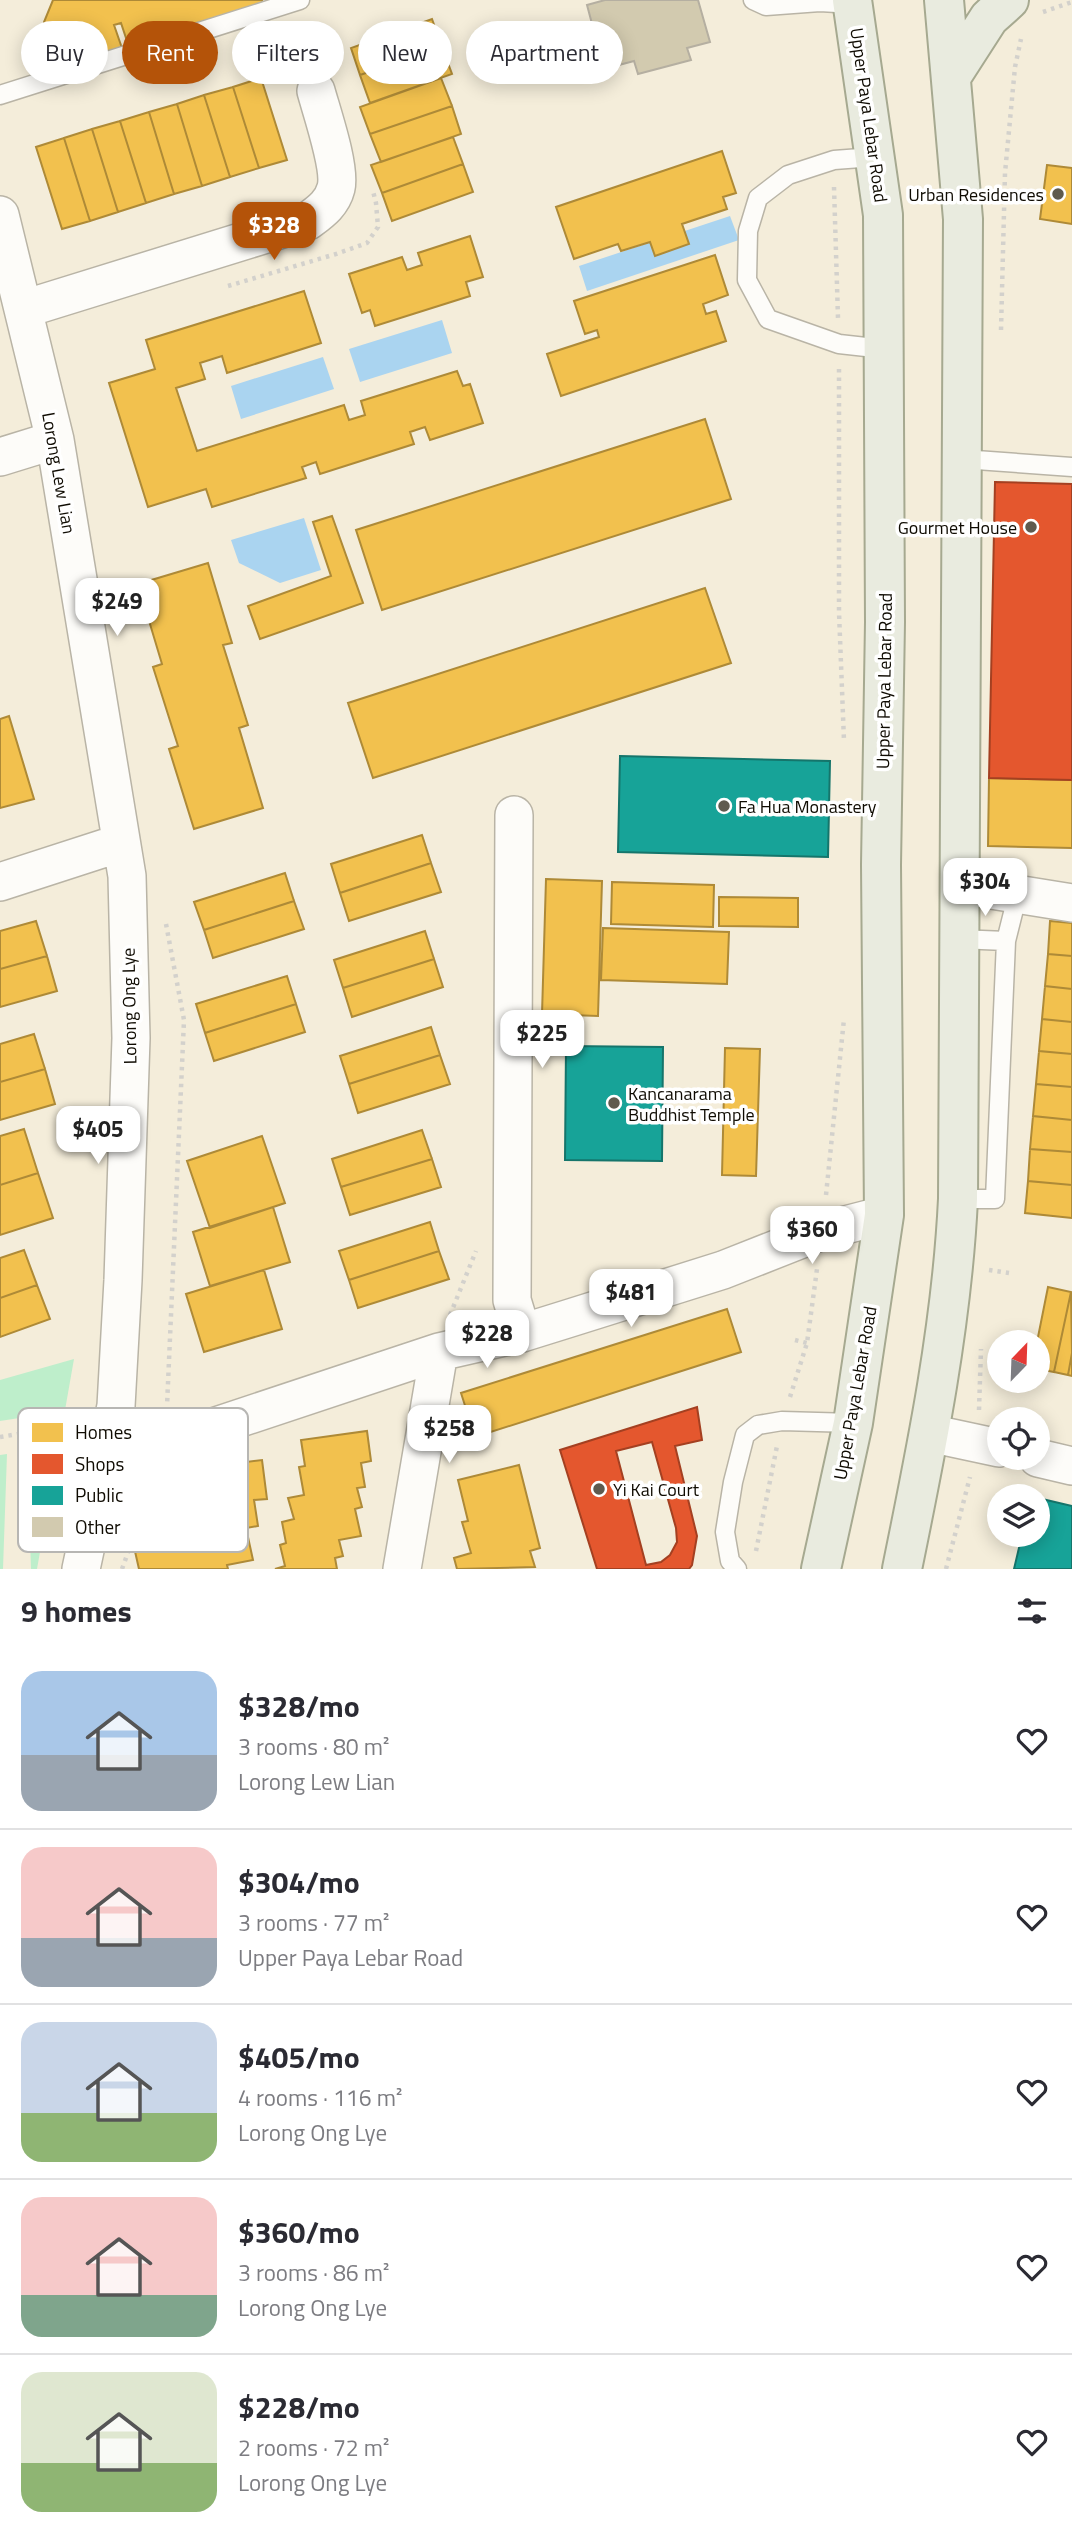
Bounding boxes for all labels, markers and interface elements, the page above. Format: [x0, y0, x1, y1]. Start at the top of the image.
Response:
chip: Buy [21, 21, 108, 84]
chip: Rent [122, 21, 218, 84]
chip: Filters [232, 21, 344, 84]
chip: New [358, 21, 452, 84]
chip: Apartment [466, 21, 623, 84]
street label: Upper Paya Lebar Road [843, 26, 895, 204]
place label: Urban Residences [908, 181, 1044, 208]
marker: Urban Residences [1050, 186, 1066, 202]
pin: $328 [233, 202, 315, 262]
text: $328 [248, 207, 300, 242]
street label: Lorong Lew Lian [35, 410, 83, 536]
place label: Gourmet House [898, 514, 1017, 541]
marker: Gourmet House [1023, 519, 1039, 535]
pin: $249 [76, 578, 158, 638]
text: $249 [91, 583, 143, 618]
street label: Upper Paya Lebar Road [869, 593, 899, 769]
place label: Fa Hua Monastery [738, 793, 877, 820]
marker: Fa Hua Monastery [716, 798, 732, 814]
pin: $304 [944, 858, 1026, 918]
text: $304 [959, 863, 1011, 898]
street label: Lorong Ong Lye [114, 947, 144, 1065]
pin: $225 [501, 1010, 583, 1070]
text: $225 [516, 1015, 568, 1050]
place label: Kancanarama Buddhist Temple [628, 1080, 755, 1128]
marker: Kancanarama Buddhist Temple [606, 1095, 622, 1111]
pin: $405 [57, 1106, 139, 1166]
text: $405 [72, 1111, 124, 1146]
pin: $360 [771, 1206, 853, 1266]
text: $360 [786, 1211, 838, 1246]
pin: $481 [590, 1270, 672, 1329]
text: $481 [605, 1274, 657, 1309]
street label: Upper Paya Lebar Road [826, 1304, 884, 1482]
pin: $228 [446, 1310, 528, 1370]
text: $228 [461, 1315, 513, 1350]
north arrow [987, 1330, 1050, 1393]
map controls [987, 1330, 1050, 1547]
pin: $258 [408, 1406, 490, 1465]
button: locate [987, 1407, 1050, 1470]
legend [18, 1408, 248, 1552]
text: $258 [423, 1410, 475, 1445]
text: Homes [75, 1417, 132, 1446]
text: Shops [75, 1449, 125, 1478]
place label: Yi Kai Court [613, 1476, 700, 1503]
text: Public [75, 1480, 123, 1509]
marker: Yi Kai Court [591, 1481, 607, 1497]
button: layers [987, 1484, 1050, 1547]
text: Other [75, 1512, 121, 1541]
text: 9 homes [21, 1588, 132, 1634]
icon: filters [1013, 1592, 1051, 1630]
text: $328/mo [238, 1683, 360, 1729]
icon: home [77, 1699, 161, 1783]
icon: heart [1013, 1722, 1051, 1760]
text: 3 rooms · 80 m² [238, 1729, 389, 1764]
text: Lorong Lew Lian [238, 1764, 395, 1799]
text: $304/mo [238, 1859, 360, 1905]
icon: home [77, 1875, 161, 1959]
icon: heart [1013, 1898, 1051, 1936]
text: 3 rooms · 77 m² [238, 1905, 389, 1940]
text: Upper Paya Lebar Road [238, 1940, 463, 1975]
text: $405/mo [238, 2034, 360, 2080]
icon: home [77, 2050, 161, 2134]
icon: heart [1013, 2073, 1051, 2111]
text: 4 rooms · 116 m² [238, 2080, 402, 2115]
text: Lorong Ong Lye [238, 2115, 387, 2150]
text: $360/mo [238, 2209, 360, 2255]
icon: home [77, 2225, 161, 2309]
icon: heart [1013, 2248, 1051, 2286]
text: 3 rooms · 86 m² [238, 2255, 389, 2290]
text: Lorong Ong Lye [238, 2290, 387, 2325]
text: $228/mo [238, 2384, 360, 2430]
icon: home [77, 2400, 161, 2484]
icon: heart [1013, 2423, 1051, 2461]
text: 2 rooms · 72 m² [238, 2430, 389, 2465]
text: Lorong Ong Lye [238, 2465, 387, 2500]

